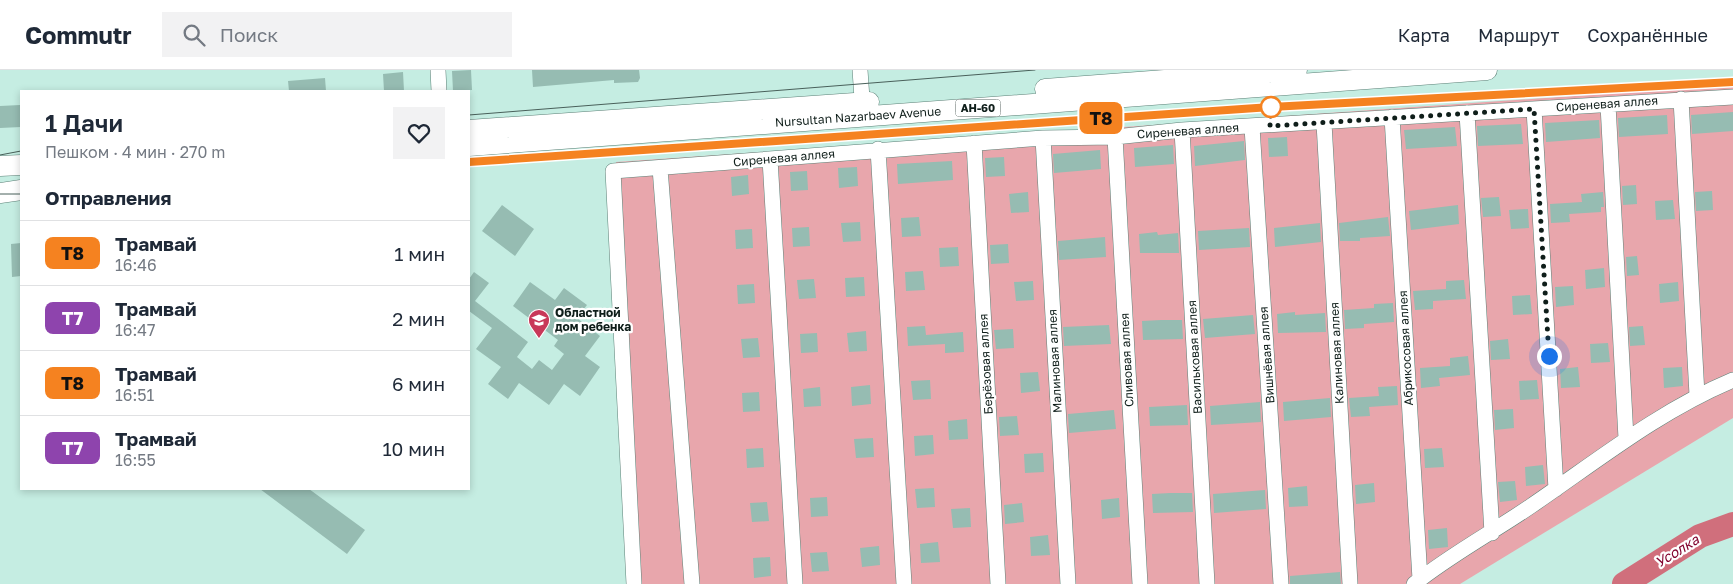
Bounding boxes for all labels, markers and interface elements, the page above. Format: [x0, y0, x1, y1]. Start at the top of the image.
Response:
search box [162, 12, 512, 57]
text: Commutr [25, 20, 132, 49]
icon: search [180, 21, 208, 49]
text: Поиск [220, 23, 278, 46]
text: Карта [1398, 24, 1450, 46]
text: Маршрут [1478, 24, 1559, 46]
text: Сохранённые [1587, 24, 1708, 46]
street label: Сиреневая аллея [1556, 92, 1658, 115]
unlabelled marker [1260, 96, 1282, 118]
road number: АН-60 [956, 99, 1000, 116]
line badge: T8 [1078, 102, 1124, 134]
street label: Nursultan Nazarbaev Avenue [774, 103, 942, 130]
button: heart [393, 107, 445, 159]
text: T8 [1089, 107, 1113, 129]
text: 1 Дачи [45, 108, 123, 137]
street label: Сиреневая аллея [1137, 119, 1239, 142]
text: Пешком · 4 мин · 270 m [45, 142, 225, 162]
street label: Сиреневая аллея [732, 146, 835, 169]
text: Отправления [45, 186, 171, 209]
text: Трамвай [115, 232, 197, 255]
text: T8 [61, 242, 84, 264]
text: 1 мин [394, 242, 445, 265]
text: 16:46 [115, 255, 157, 275]
street label: Абрикосовая аллея [1395, 290, 1416, 406]
text: Трамвай [115, 297, 197, 320]
street label: Васильковая аллея [1184, 300, 1205, 414]
street label: Калиновая аллея [1326, 302, 1347, 404]
place label: Областной дом ребенка [555, 305, 631, 334]
street label: Вишнёвая аллея [1256, 306, 1277, 404]
text: T7 [62, 307, 83, 329]
text: 2 мин [392, 307, 445, 330]
school or university icon: Областной дом ребенка [527, 308, 551, 339]
street label: Малиновая аллея [1044, 309, 1065, 413]
street label: Берёзовая аллея [975, 313, 996, 415]
street label: Сливовая аллея [1117, 313, 1136, 407]
text: 16:47 [115, 320, 155, 340]
your location [1537, 344, 1562, 369]
text: Трамвай [115, 362, 197, 385]
text: T8 [61, 372, 84, 394]
text: 6 мин [392, 372, 445, 395]
text: 16:51 [115, 385, 154, 405]
text: Трамвай [115, 427, 197, 450]
text: T7 [62, 437, 83, 459]
text: 10 мин [382, 437, 445, 460]
text: 16:55 [115, 450, 156, 470]
water label: Усолка [1652, 530, 1703, 571]

